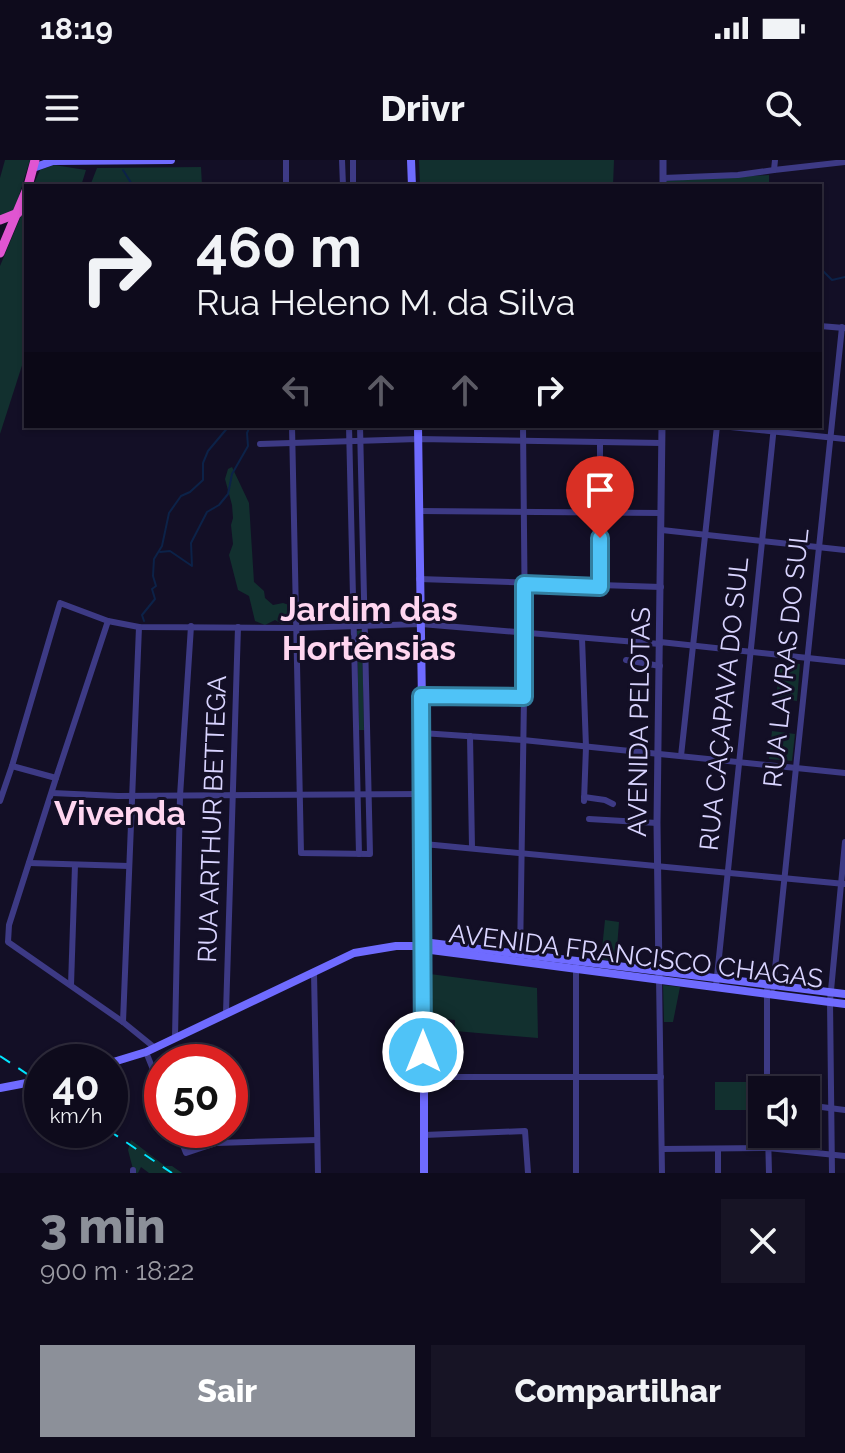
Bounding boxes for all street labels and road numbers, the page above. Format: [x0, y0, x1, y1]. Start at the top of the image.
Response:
street label: RUA LAVRAS DO SUL [757, 527, 815, 789]
street label: RUA CAÇAPAVA DO SUL [694, 556, 754, 852]
street label: AVENIDA PELOTAS [622, 607, 656, 837]
street label: RUA ARTHUR BETTEGA [192, 674, 232, 963]
street label: AVENIDA FRANCISCO CHAGAS [447, 918, 825, 994]

